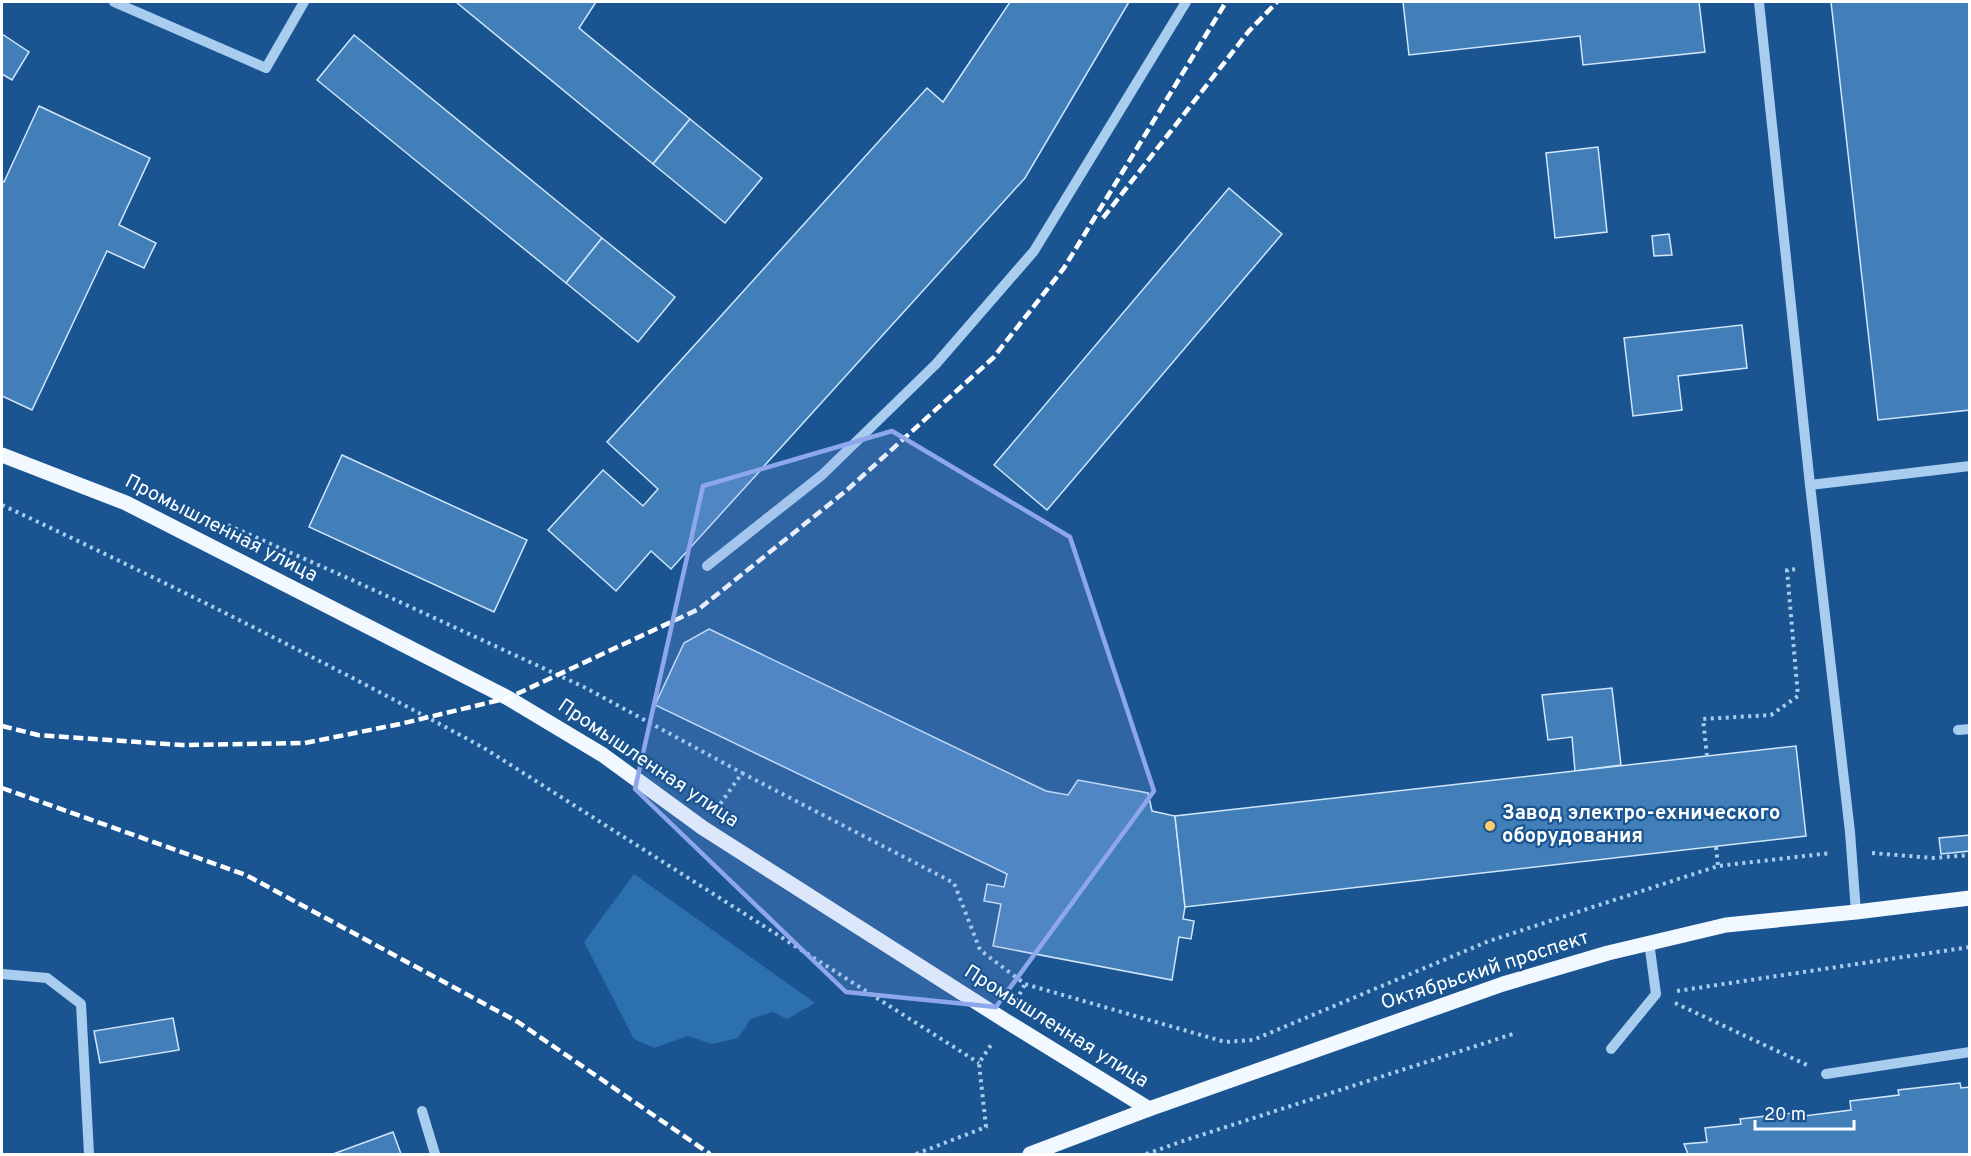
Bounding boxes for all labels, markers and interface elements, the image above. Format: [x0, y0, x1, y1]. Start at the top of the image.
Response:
street label: Промышленная улица [120, 469, 322, 589]
street label: Промышленная улица [552, 694, 744, 834]
place label: Завод электро-ехнического оборудования [1502, 801, 1780, 850]
marker: Завод электро-ехнического оборудования [1483, 819, 1497, 833]
street label: Октябрьский проспект [1378, 925, 1592, 1017]
street label: Промышленная улица [959, 959, 1153, 1095]
scale bar [1755, 1093, 1854, 1131]
text: 20 m [1764, 1104, 1806, 1127]

